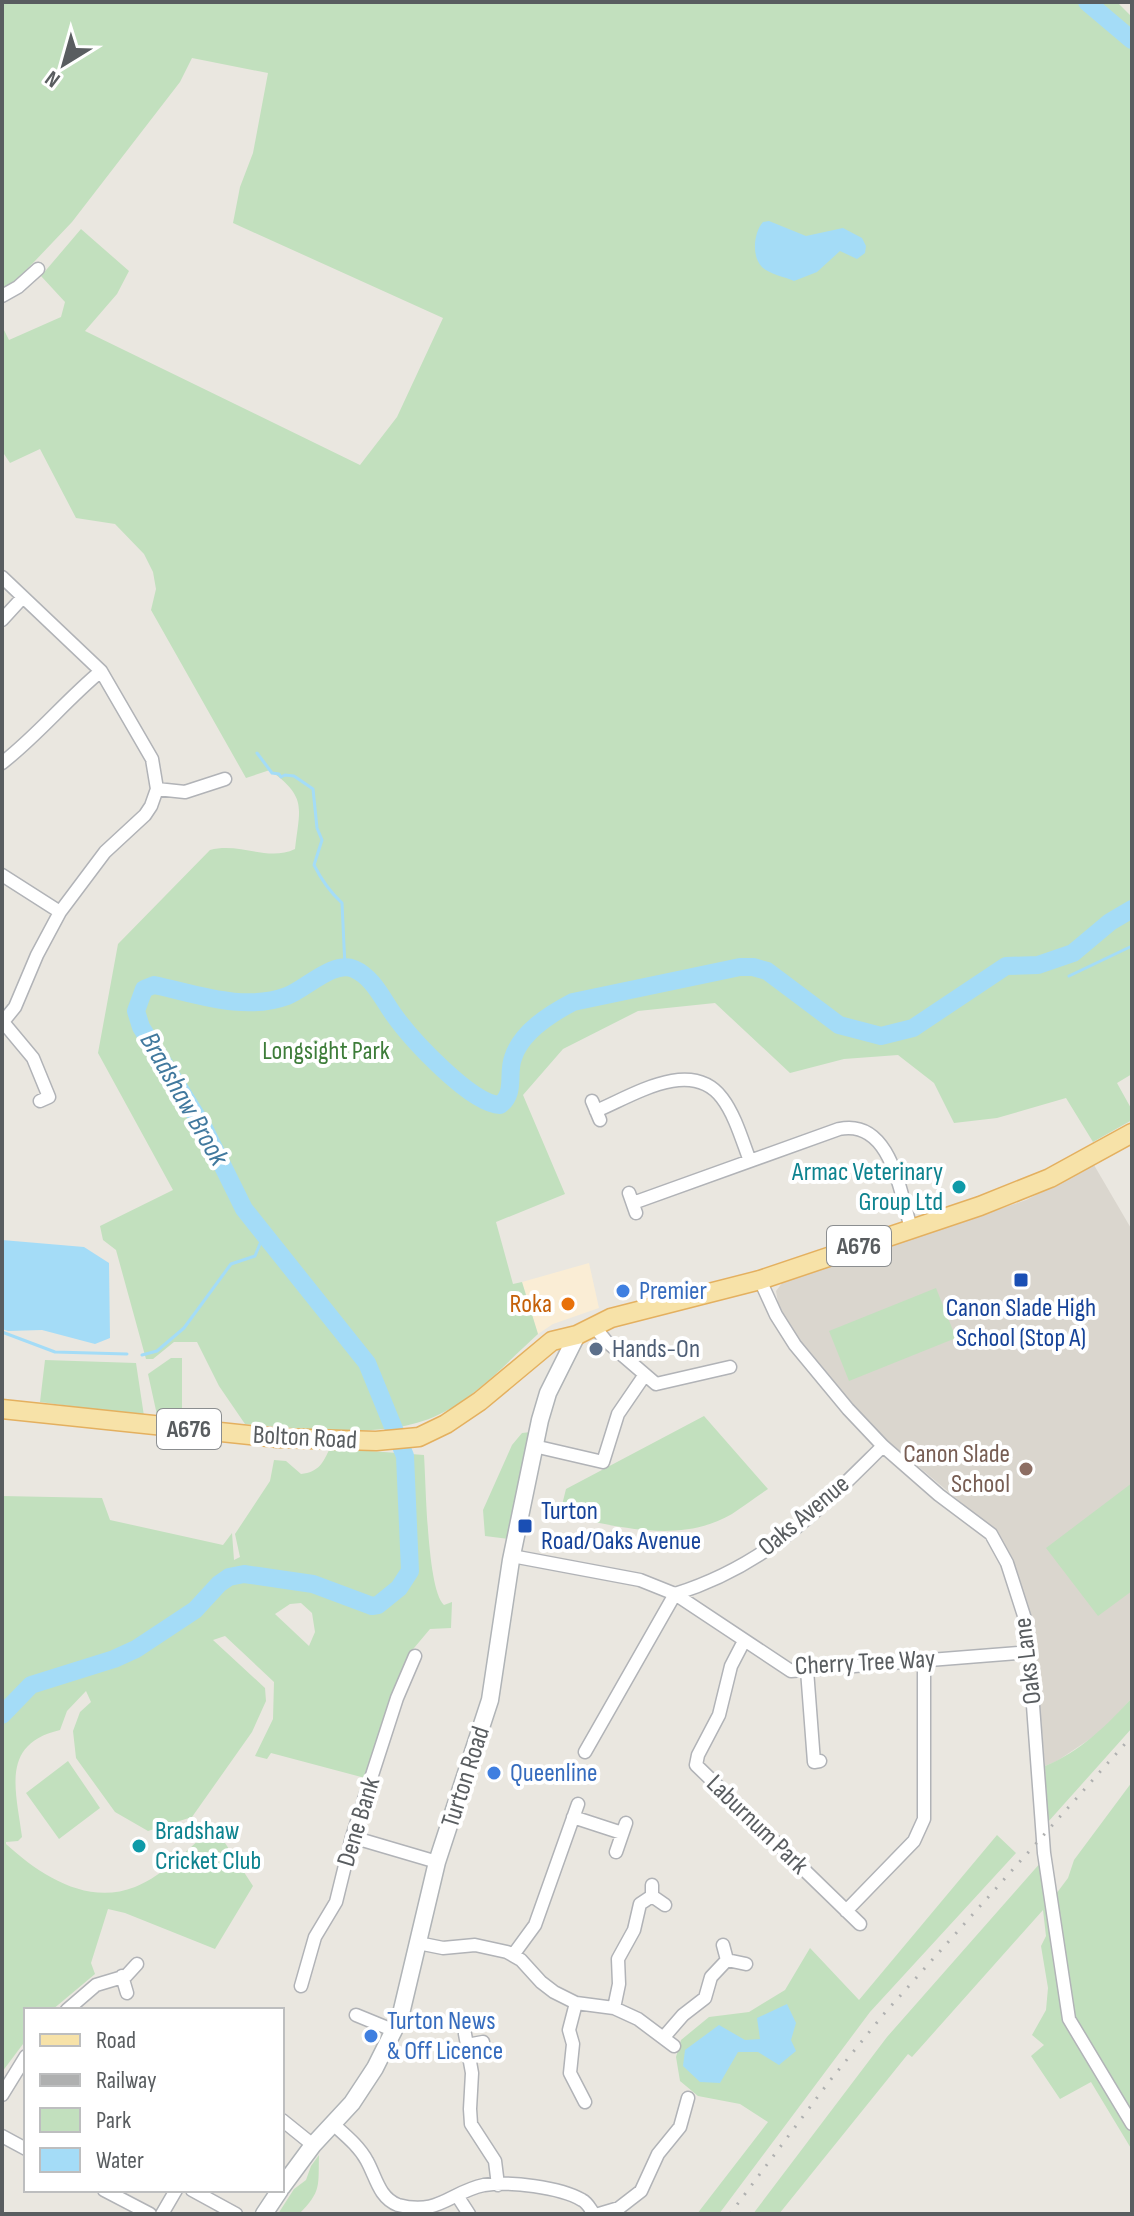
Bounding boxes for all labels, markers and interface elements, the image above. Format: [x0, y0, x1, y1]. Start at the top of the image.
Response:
north arrow [24, 24, 104, 104]
text: N [40, 64, 66, 93]
water label: Bradshaw Brook [133, 1027, 236, 1173]
park label: Longsight Park [262, 1036, 390, 1067]
place label: Armac Veterinary Group Ltd [791, 1157, 943, 1218]
marker: Armac Veterinary Group Ltd [950, 1178, 968, 1196]
road number: A676 [827, 1226, 891, 1266]
marker: Canon Slade High School (Stop A) [1012, 1271, 1030, 1289]
place label: Premier [639, 1276, 707, 1307]
marker: Premier [614, 1282, 632, 1300]
place label: Roka [510, 1289, 552, 1320]
place label: Canon Slade High School (Stop A) [946, 1293, 1096, 1354]
marker: Roka [559, 1295, 577, 1313]
place label: Hands-On [612, 1334, 700, 1365]
marker: Hands-On [587, 1340, 605, 1358]
road number: A676 [157, 1409, 221, 1449]
street label: Bolton Road [252, 1420, 358, 1456]
place label: Canon Slade School [903, 1439, 1010, 1500]
marker: Canon Slade School [1017, 1460, 1035, 1478]
street label: Oaks Avenue [752, 1469, 856, 1563]
place label: Turton Road/Oaks Avenue [541, 1496, 701, 1557]
marker: Turton Road/Oaks Avenue [516, 1517, 534, 1535]
street label: Oaks Lane [1007, 1616, 1049, 1706]
street label: Cherry Tree Way [794, 1644, 936, 1682]
street label: Turton Road [435, 1723, 497, 1831]
place label: Queenline [510, 1758, 598, 1789]
marker: Queenline [485, 1764, 503, 1782]
street label: Laburnum Park [700, 1769, 814, 1881]
street label: Dene Bank [331, 1774, 387, 1870]
place label: Bradshaw Cricket Club [155, 1816, 261, 1877]
marker: Bradshaw Cricket Club [130, 1837, 148, 1855]
place label: Turton News & Off Licence [387, 2006, 503, 2067]
legend [24, 2008, 284, 2192]
text: Road [96, 2026, 136, 2055]
marker: Turton News & Off Licence [362, 2027, 380, 2045]
text: Railway [96, 2066, 156, 2095]
text: Park [96, 2106, 131, 2135]
text: Water [96, 2146, 144, 2175]

